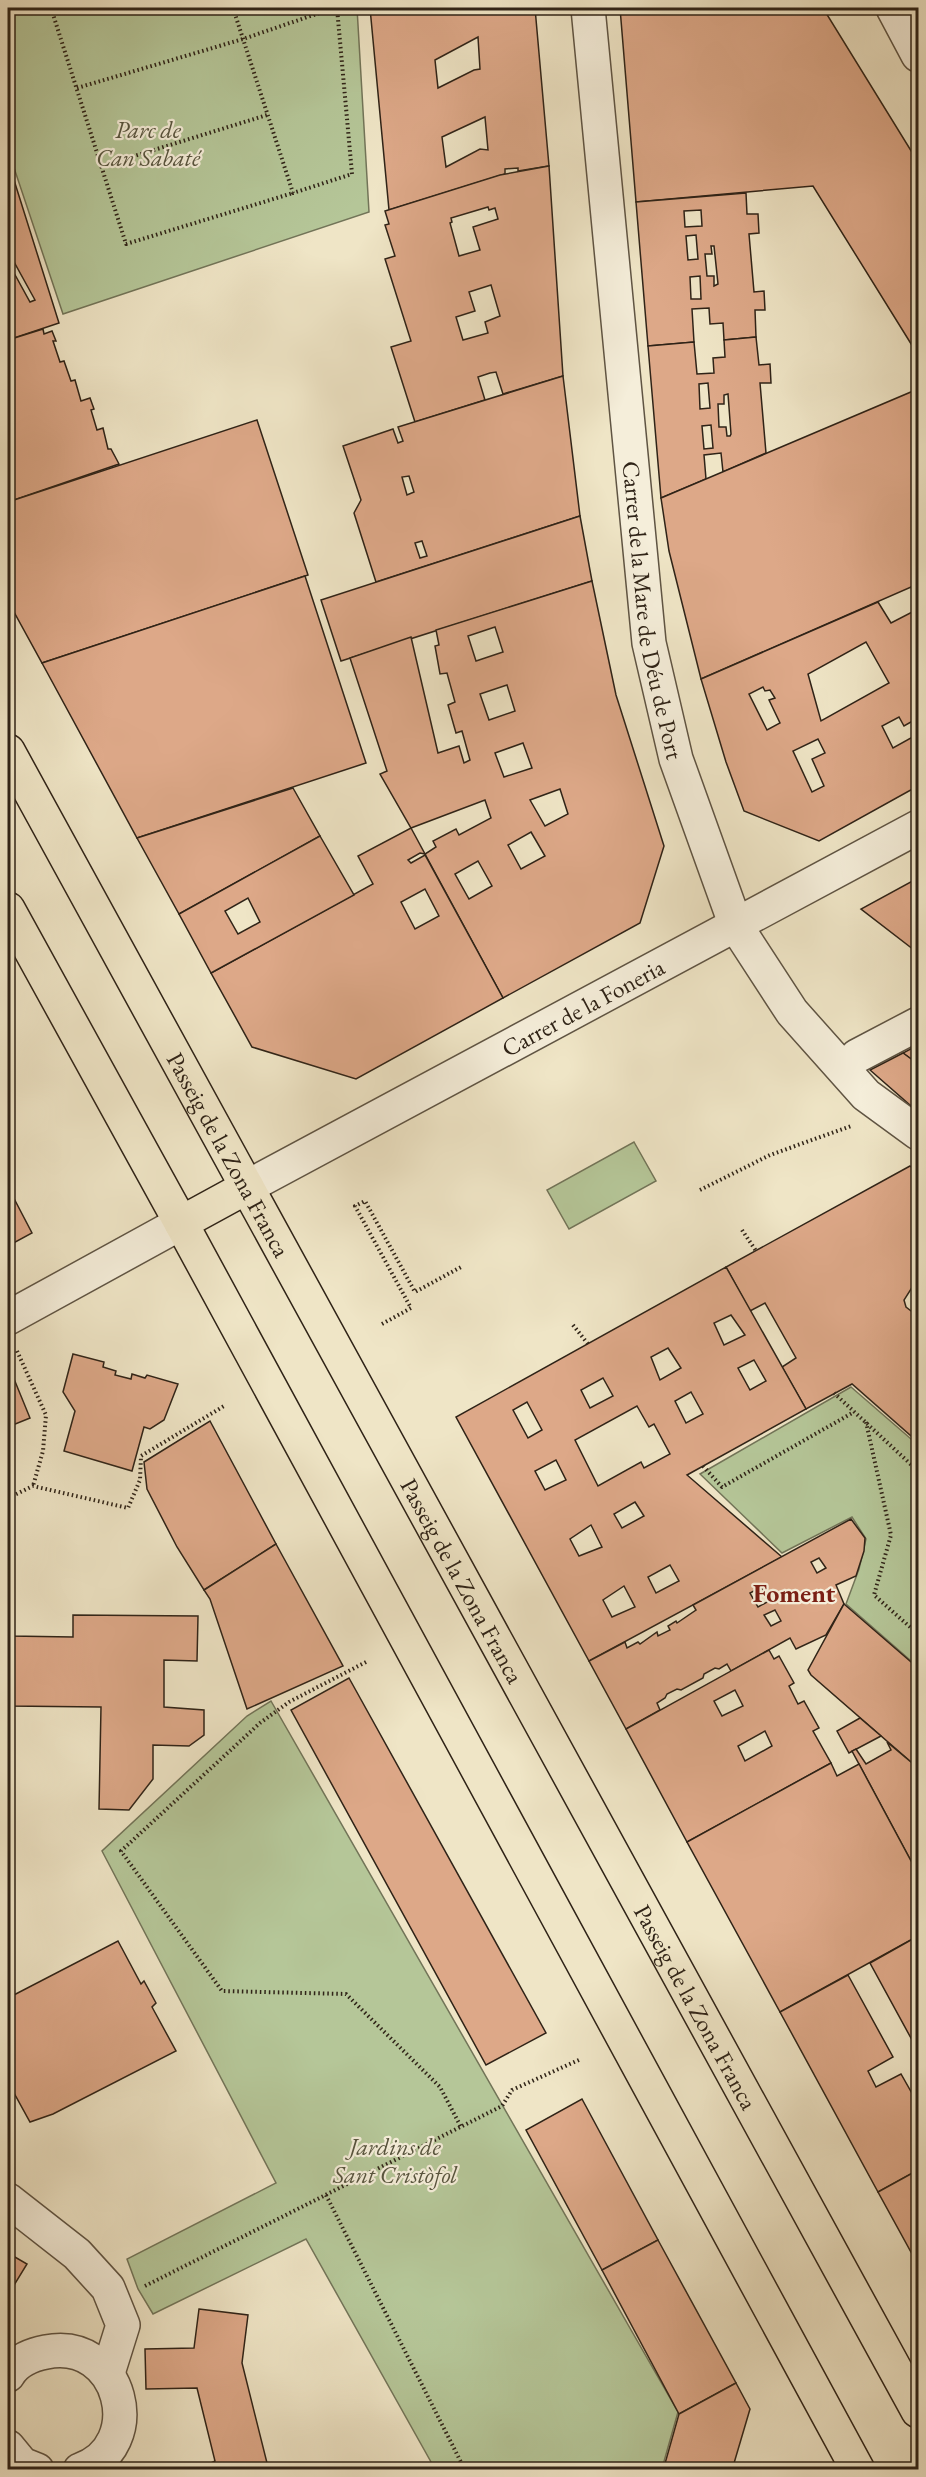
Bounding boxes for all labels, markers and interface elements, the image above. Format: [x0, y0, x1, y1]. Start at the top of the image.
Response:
park label: Parc de Can Sabaté [96, 114, 202, 173]
street label: Carrer de la Mare de Déu de Port [616, 460, 691, 763]
street label: Carrer de la Foneria [496, 950, 670, 1063]
street label: Passeig de la Zona Franca [160, 1046, 298, 1263]
street label: Passeig de la Zona Franca [394, 1473, 532, 1689]
district label: Foment [753, 1576, 835, 1610]
street label: Passeig de la Zona Franca [628, 1899, 765, 2115]
park label: Jardins de Sant Cristòfol [332, 2131, 458, 2190]

